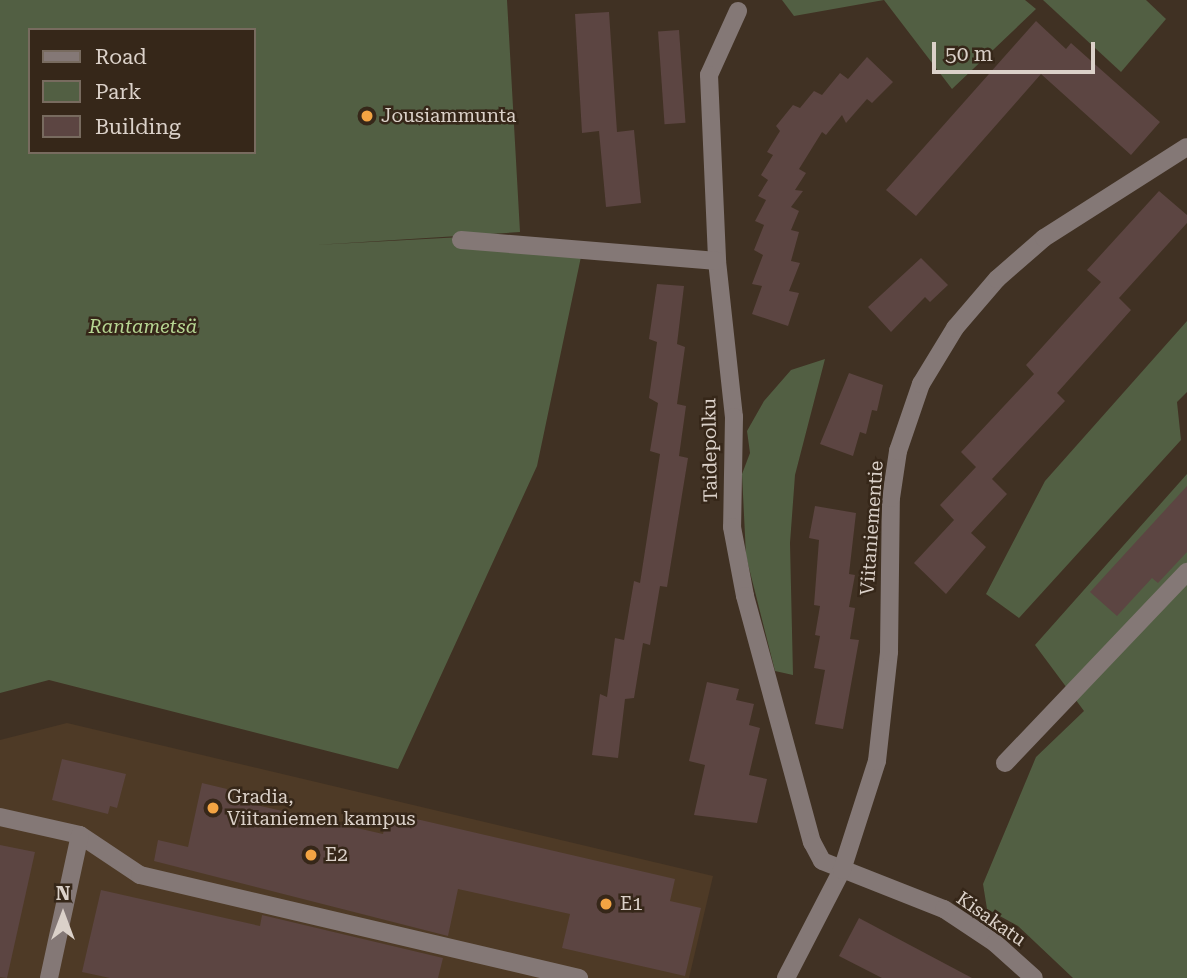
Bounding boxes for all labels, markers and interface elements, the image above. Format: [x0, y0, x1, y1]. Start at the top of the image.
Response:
legend [28, 28, 256, 154]
scale bar [935, 28, 1098, 72]
text: 50 m [945, 42, 993, 66]
text: Road [95, 45, 147, 69]
text: Park [95, 80, 141, 104]
place label: Jousiammunta [381, 105, 516, 127]
marker: Jousiammunta [359, 108, 375, 124]
text: Building [95, 115, 181, 139]
park label: Rantametsä [89, 316, 197, 338]
street label: Taidepolku [698, 398, 722, 502]
street label: Viitaniementie [856, 460, 888, 596]
place label: Gradia, Viitaniemen kampus [227, 786, 416, 830]
marker: Gradia, Viitaniemen kampus [205, 800, 221, 816]
place label: E2 [325, 844, 348, 866]
marker: E2 [303, 847, 319, 863]
north arrow [28, 880, 98, 950]
text: N [56, 882, 70, 905]
street label: Kisakatu [952, 887, 1030, 951]
place label: E1 [620, 893, 643, 915]
marker: E1 [598, 896, 614, 912]

